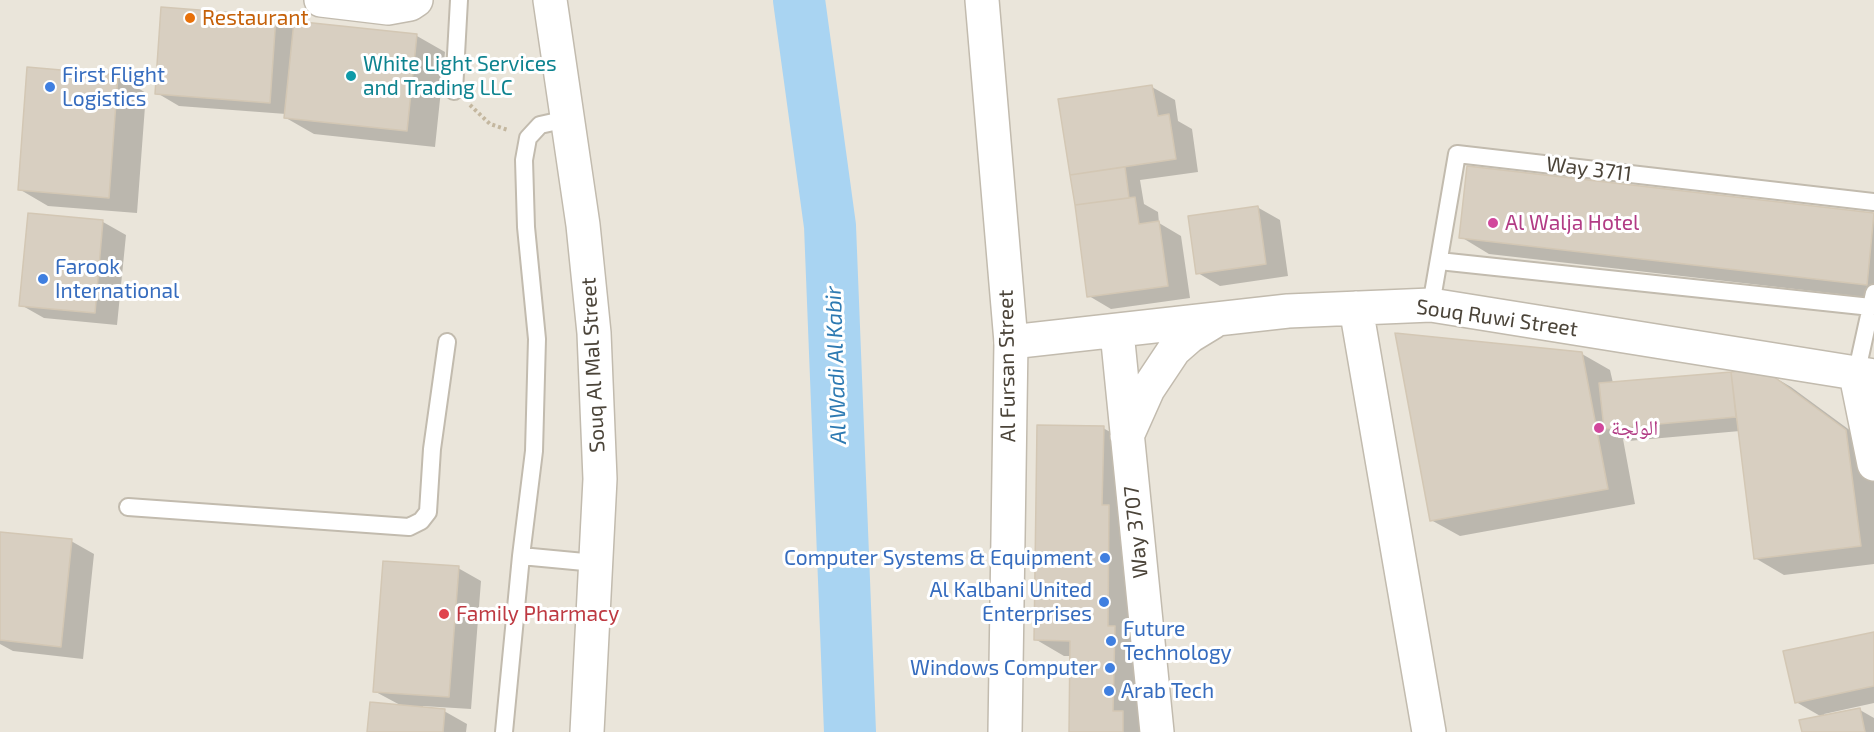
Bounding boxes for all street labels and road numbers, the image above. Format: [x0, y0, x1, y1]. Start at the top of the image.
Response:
street label: Way 3711 [1545, 151, 1633, 187]
street label: Souq Al Mal Street [576, 277, 610, 453]
street label: Al Fursan Street [993, 289, 1021, 443]
street label: Souq Ruwi Street [1415, 294, 1579, 342]
street label: Way 3707 [1119, 485, 1153, 579]

